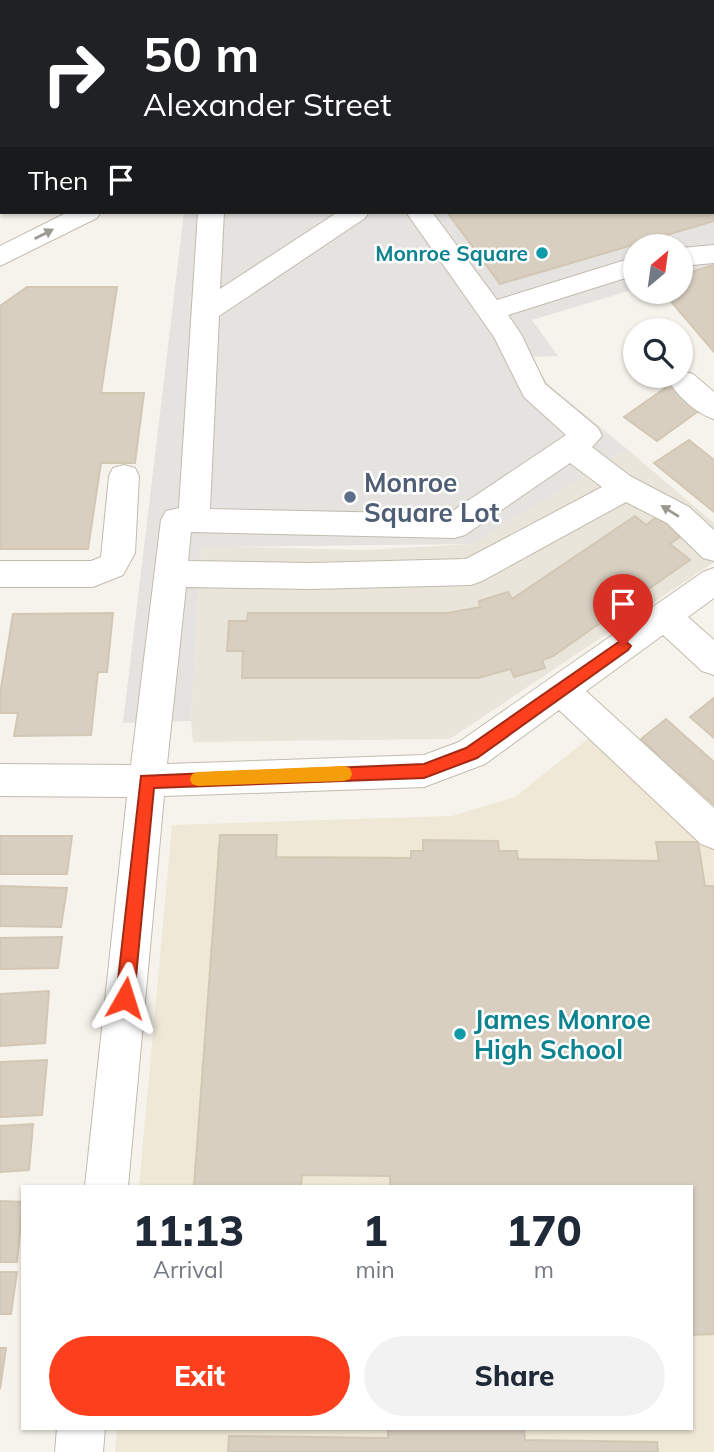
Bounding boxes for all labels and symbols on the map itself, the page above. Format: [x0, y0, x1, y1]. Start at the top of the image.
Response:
one-way arrow [34, 228, 54, 239]
north arrow [623, 234, 693, 304]
place label: Monroe Square [375, 240, 528, 266]
marker: Monroe Square [534, 245, 550, 261]
place label: Monroe Square Lot [364, 466, 500, 529]
marker: Monroe Square Lot [342, 489, 358, 505]
one-way arrow [660, 505, 680, 518]
pin [593, 574, 653, 646]
position arrow [88, 961, 162, 1035]
place label: James Monroe High School [474, 1003, 651, 1066]
marker: James Monroe High School [452, 1026, 468, 1042]

